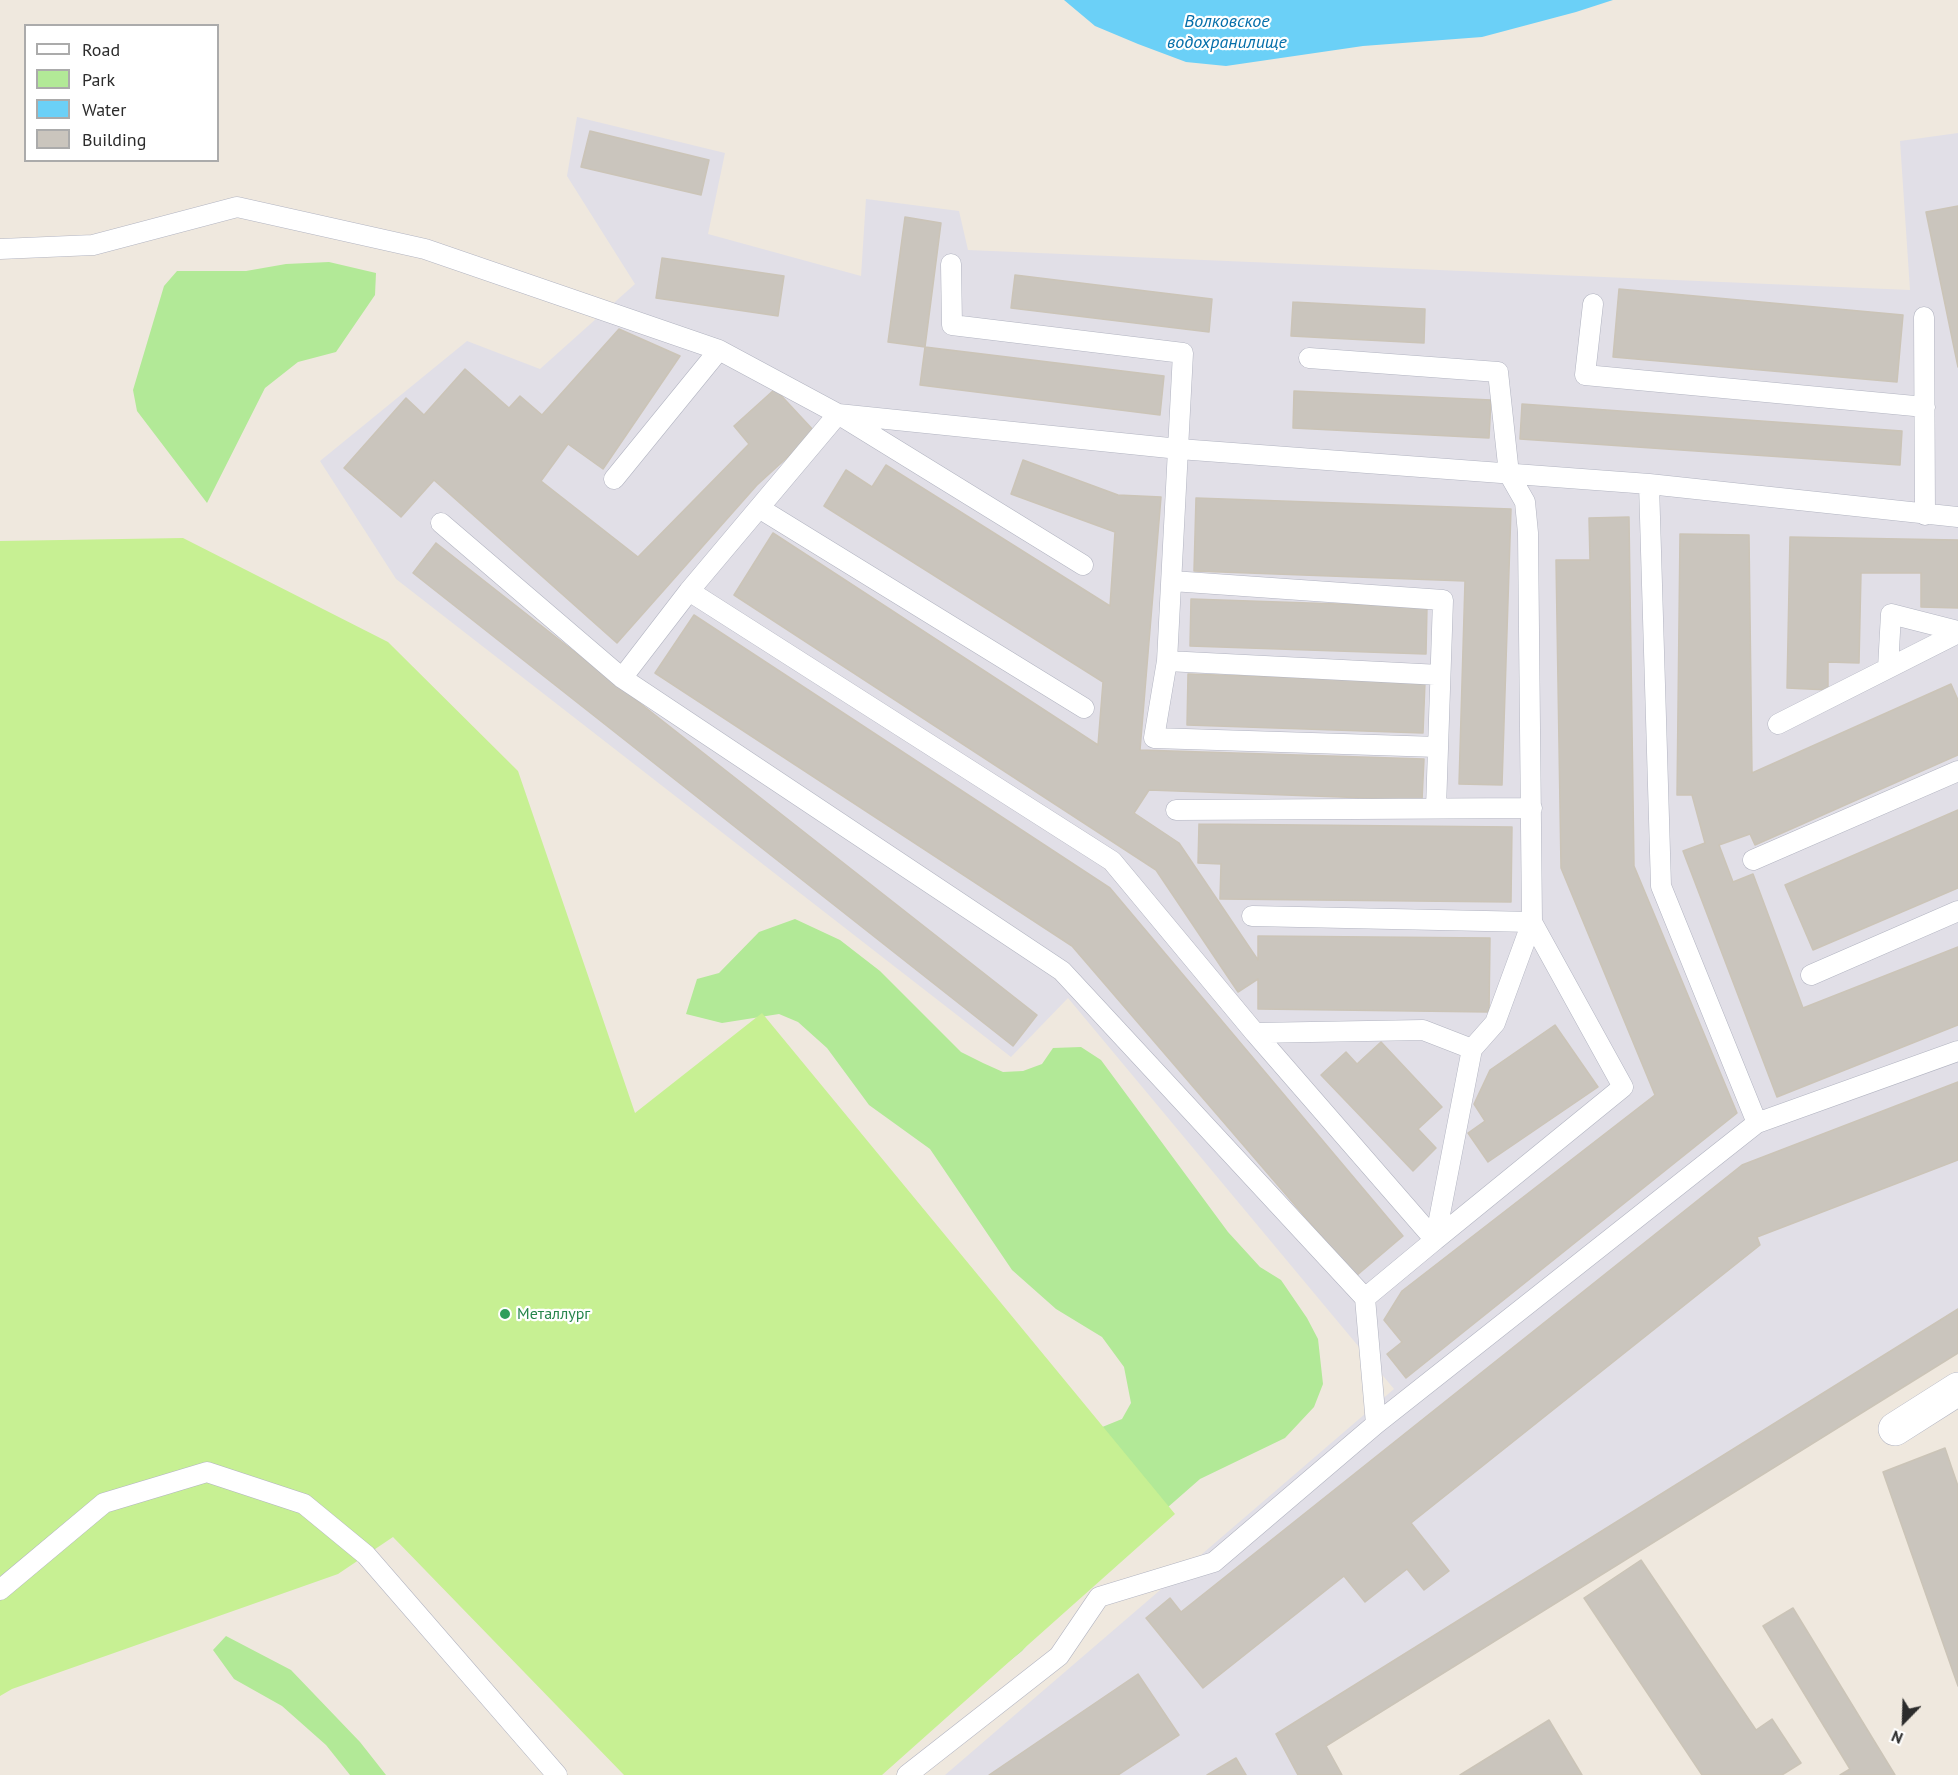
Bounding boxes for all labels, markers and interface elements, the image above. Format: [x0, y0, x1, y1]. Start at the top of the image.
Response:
water label: Волковское водохранилище [1167, 11, 1287, 54]
legend [24, 24, 219, 162]
text: Road [82, 38, 120, 61]
text: Park [82, 68, 115, 91]
text: Water [82, 98, 126, 121]
text: Building [82, 128, 146, 151]
place label: Металлург [517, 1304, 590, 1324]
marker: Металлург [498, 1307, 512, 1321]
north arrow [1874, 1691, 1934, 1751]
text: N [1888, 1726, 1906, 1749]

